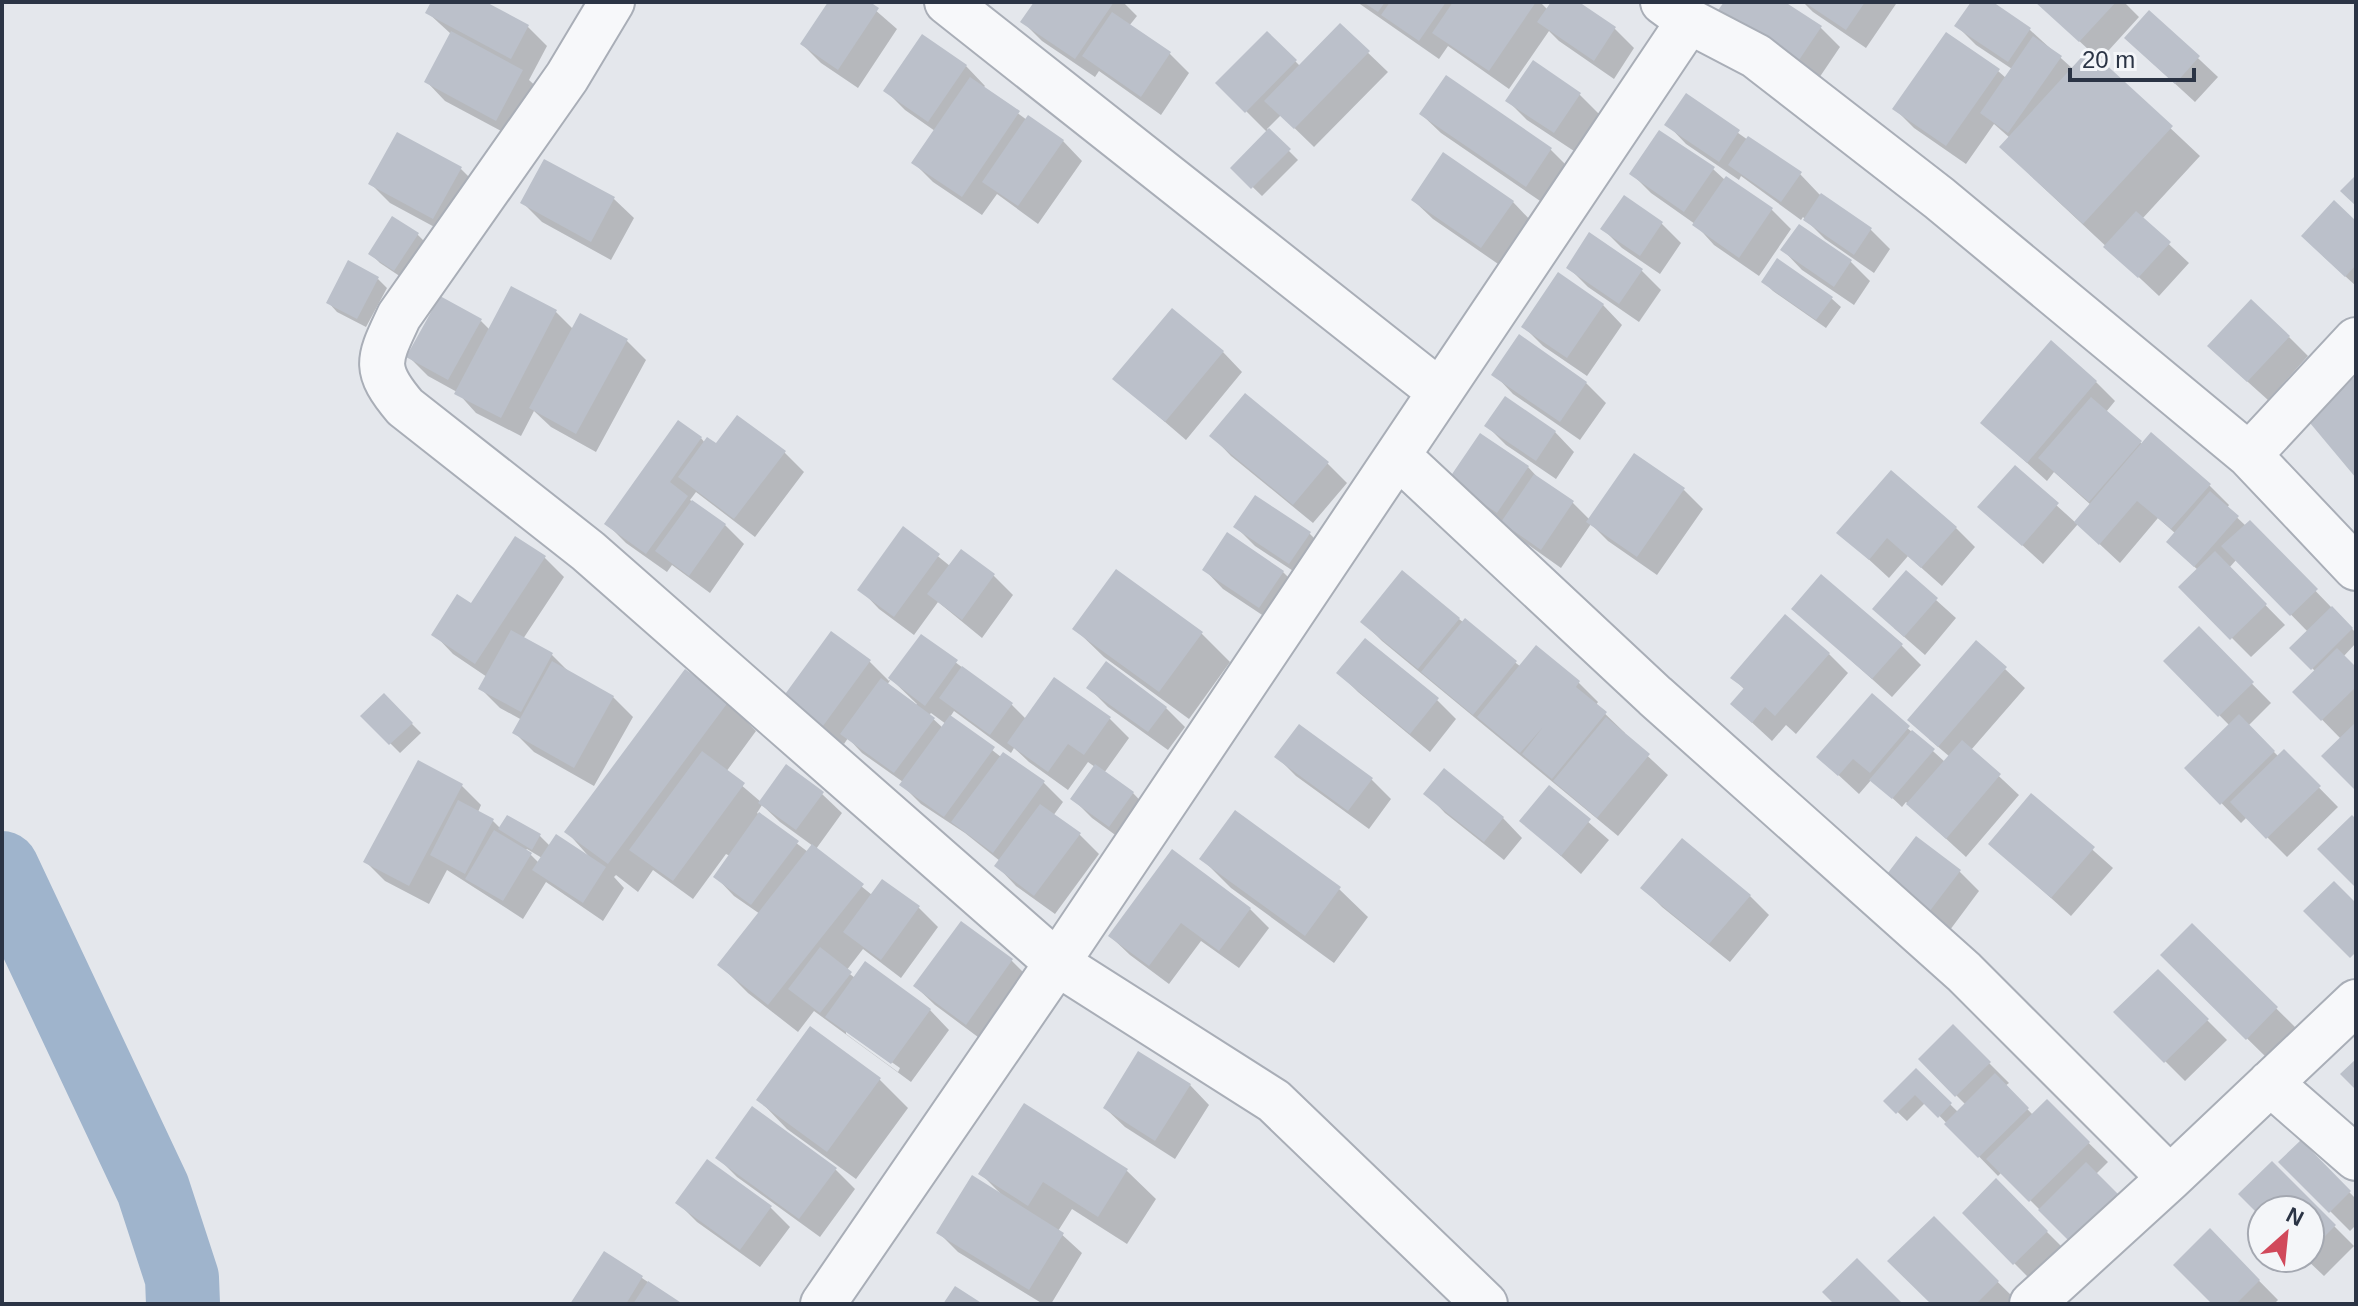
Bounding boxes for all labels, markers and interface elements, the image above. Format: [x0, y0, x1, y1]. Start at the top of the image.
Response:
scale bar [2070, 32, 2194, 82]
text: 20 m [2082, 46, 2135, 73]
north arrow [2246, 1194, 2326, 1274]
text: N [2282, 1202, 2308, 1231]

